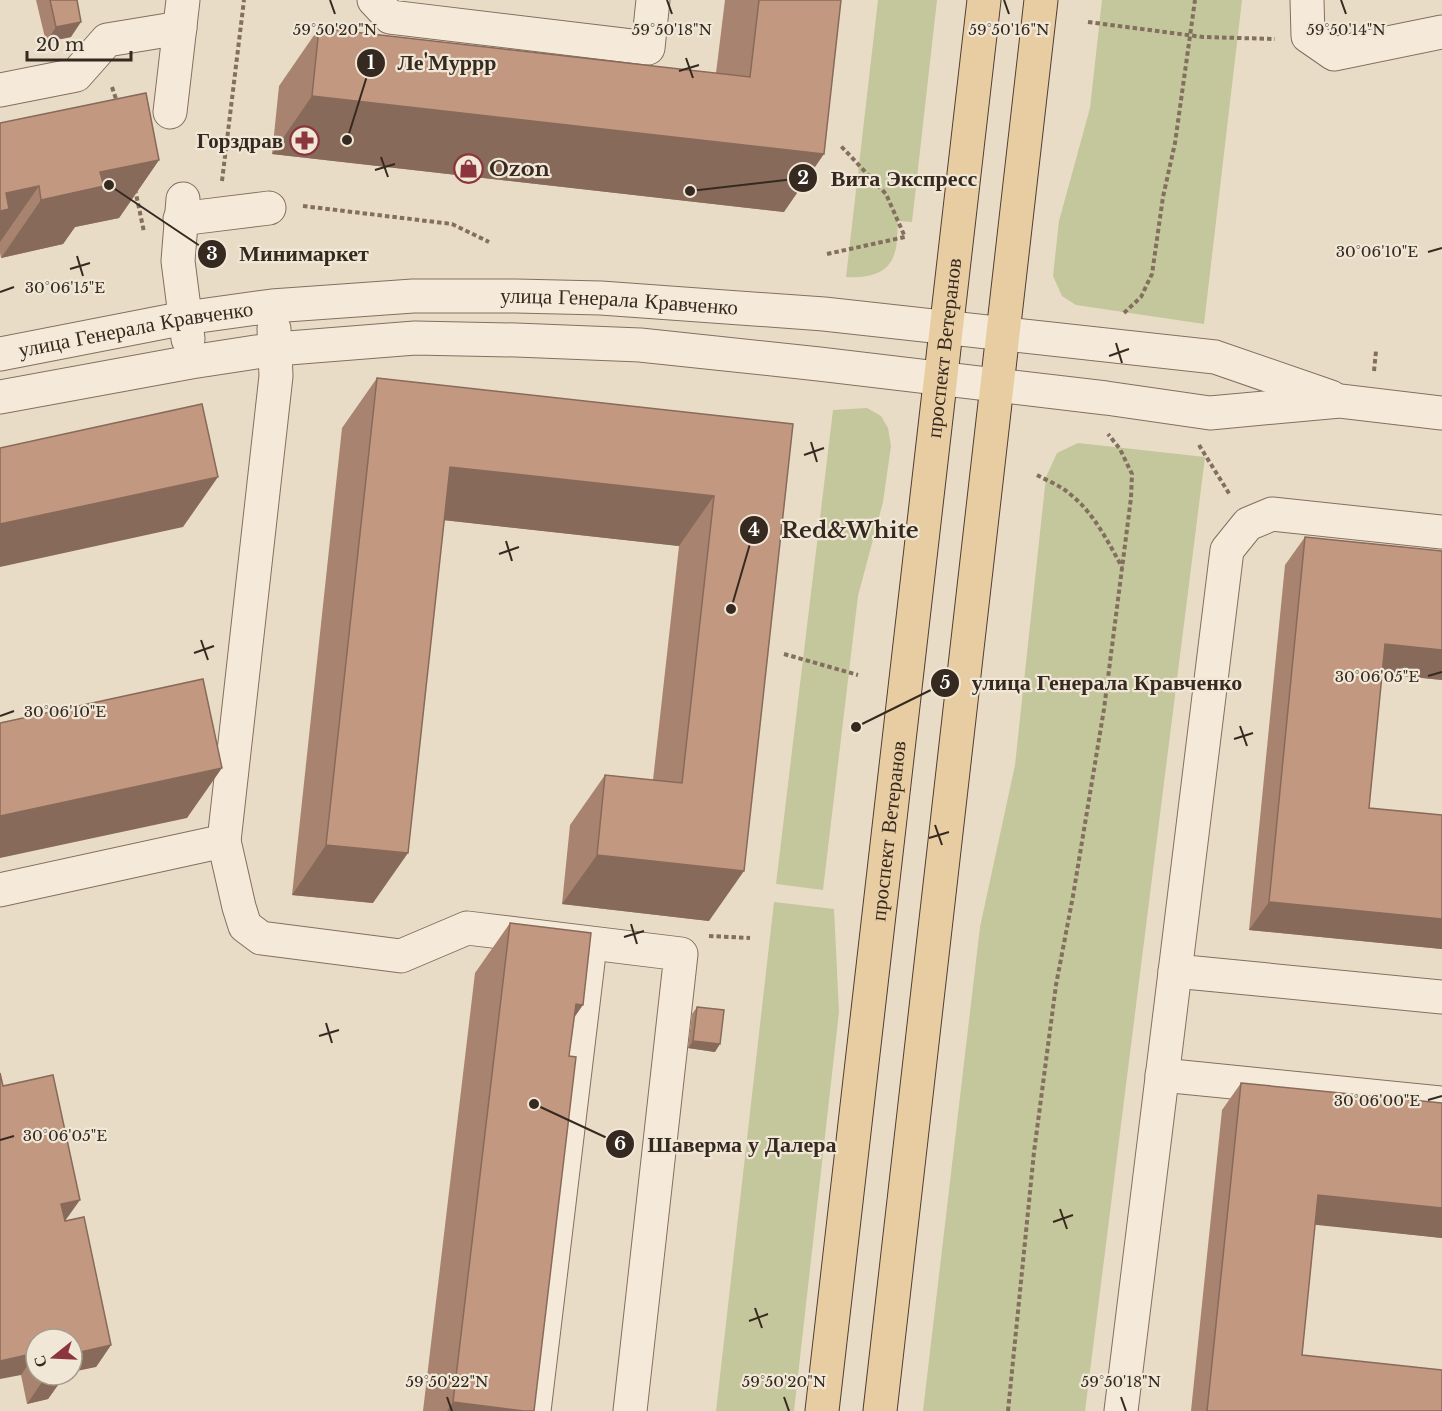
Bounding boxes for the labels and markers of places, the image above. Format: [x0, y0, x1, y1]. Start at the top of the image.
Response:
callout: Ле'Муррр [356, 43, 509, 83]
pharmacy icon: Горздрав [288, 125, 320, 157]
place label: Горздрав [197, 128, 283, 154]
shop icon: Ozon [452, 153, 484, 185]
place label: Ozon [489, 156, 550, 182]
callout: Вита Экспресс [788, 158, 989, 198]
callout: Минимаркет [197, 234, 381, 274]
callout: Red&White [739, 510, 930, 550]
callout: улица Генерала Кравченко [930, 663, 1255, 703]
callout: Шаверма у Далера [605, 1124, 848, 1164]

